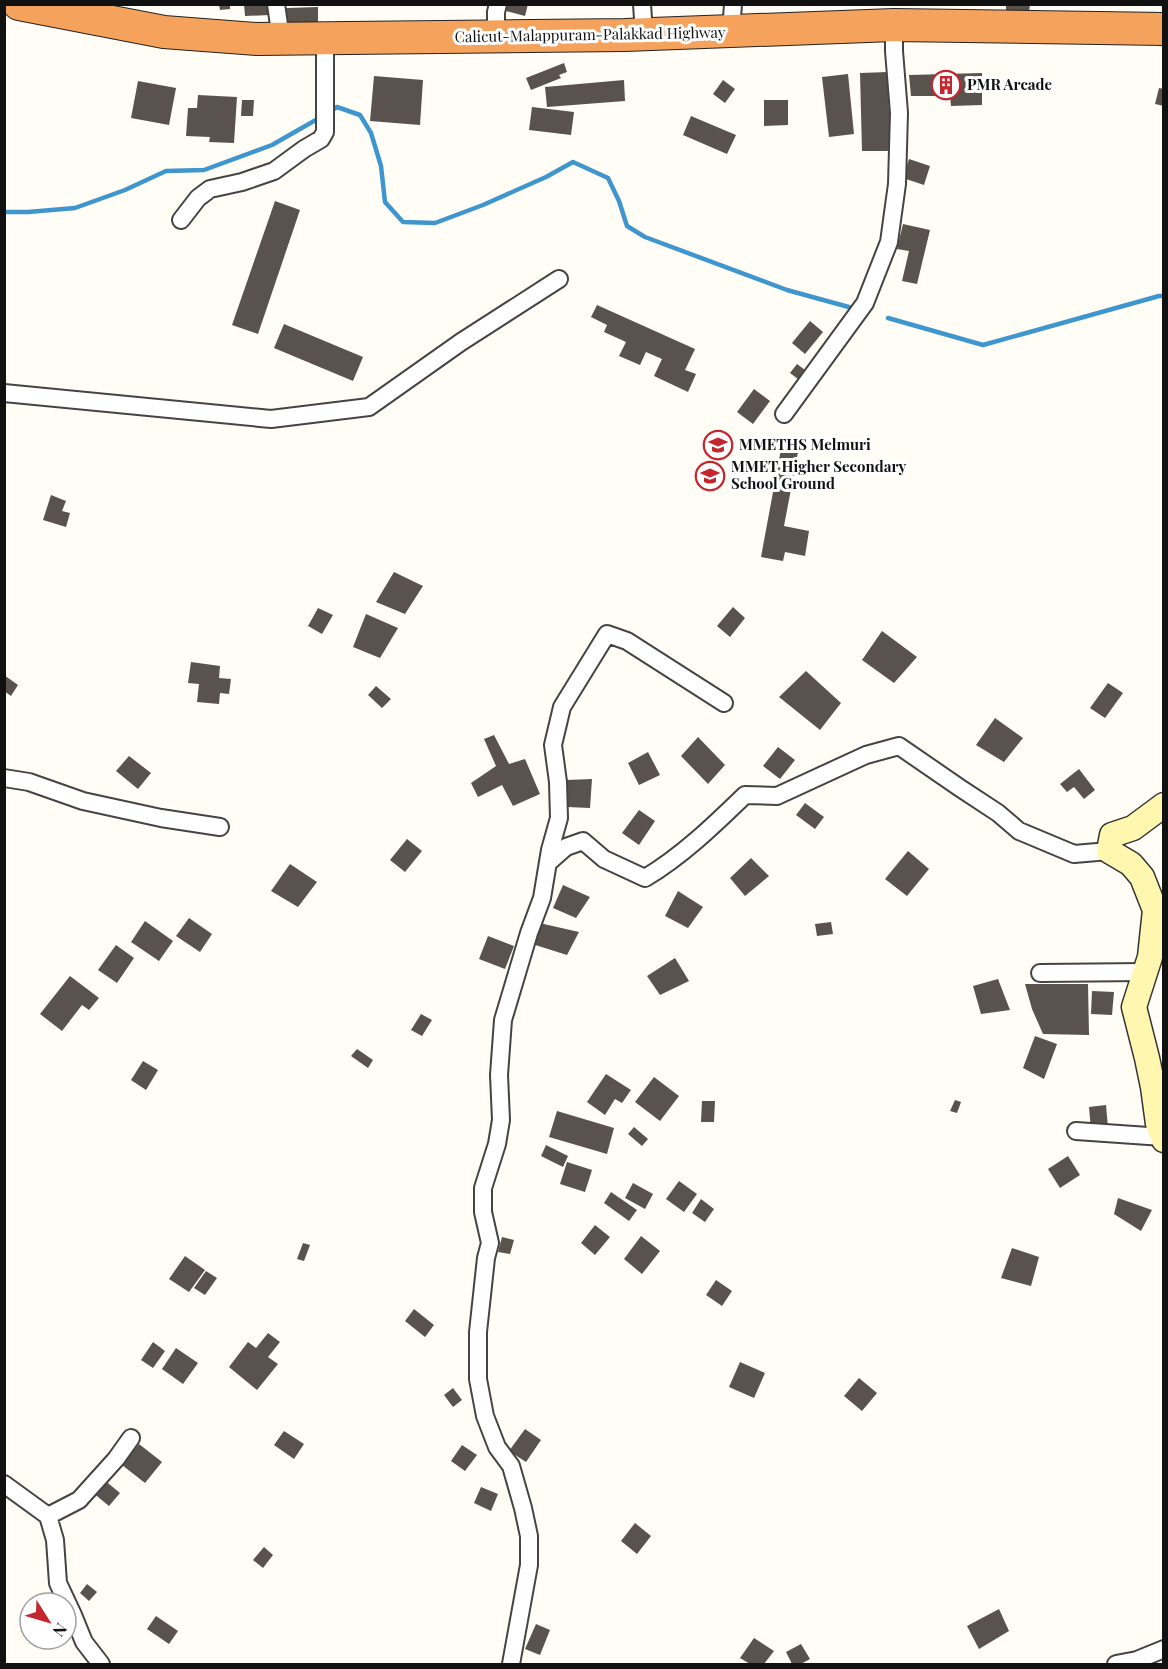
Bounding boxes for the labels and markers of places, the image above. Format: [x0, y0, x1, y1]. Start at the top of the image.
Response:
building icon: PMR Arcade [930, 69, 962, 101]
place label: PMR Arcade [967, 74, 1053, 94]
school or university icon: MMETHS Melmuri [702, 429, 734, 461]
place label: MMETHS Melmuri [739, 434, 871, 454]
place label: MMET Higher Secondary School Ground [731, 456, 906, 493]
school or university icon: MMET Higher Secondary School Ground [694, 460, 726, 492]

